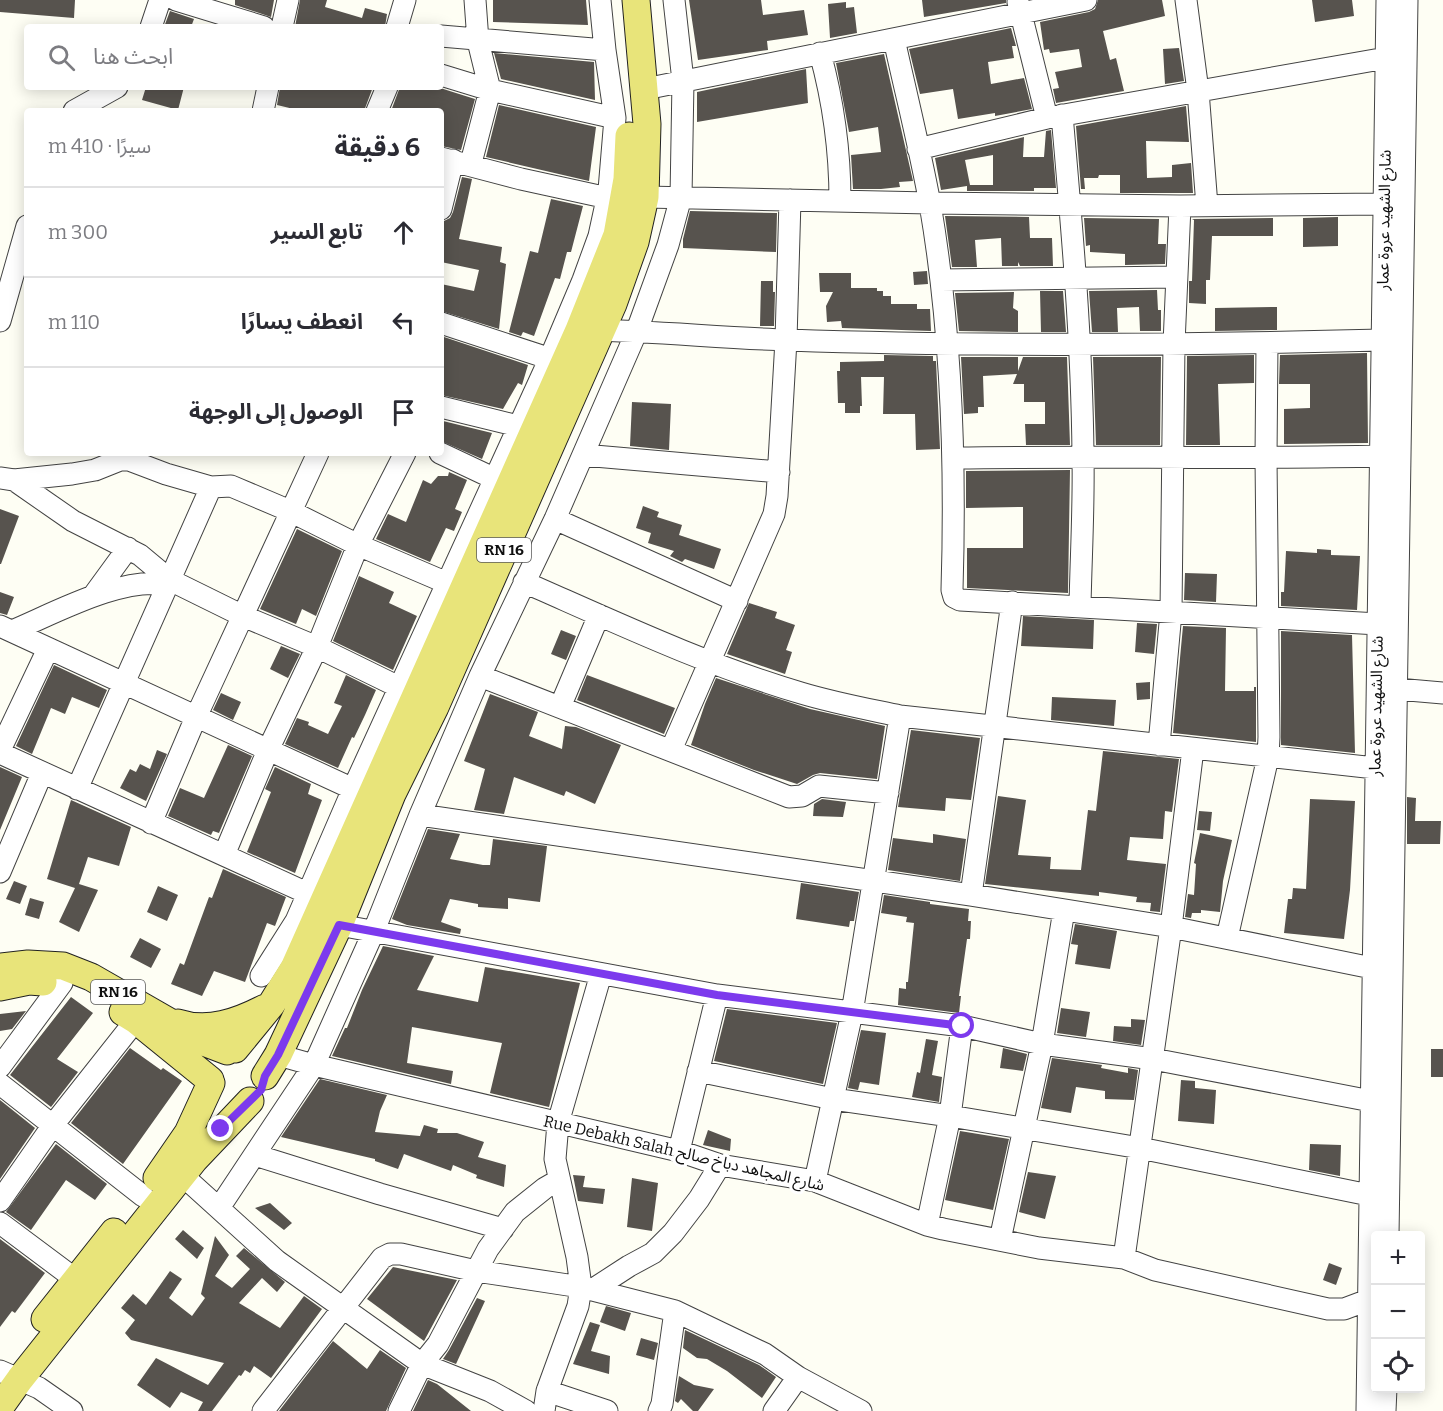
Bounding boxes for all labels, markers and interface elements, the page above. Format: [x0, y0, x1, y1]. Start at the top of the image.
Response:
search box [24, 24, 444, 90]
icon: search [45, 41, 78, 74]
text: ابحث هنا [93, 43, 173, 70]
text: 6 دقيقة [335, 132, 420, 163]
text: سيرًا · 410 m [48, 134, 151, 158]
street label: شارع الشهيد عروة عمار [1373, 149, 1398, 292]
icon: ahead [387, 216, 420, 249]
text: تابع السير [271, 218, 363, 245]
text: 300 m [48, 220, 108, 244]
icon: left [387, 306, 420, 339]
text: انعطف يسارًا [241, 308, 363, 335]
text: 110 m [48, 310, 100, 334]
icon: arrive [387, 396, 420, 429]
text: الوصول إلى الوجهة [189, 398, 363, 425]
road number: RN 16 [477, 538, 531, 562]
street label: شارع الشهيد عروة عمار [1365, 635, 1390, 778]
road number: RN 16 [91, 980, 145, 1004]
route start [948, 1012, 974, 1038]
street label: Rue Debakh Salah,شارع المجاهد دباخ صالح [541, 1111, 826, 1198]
route end [207, 1115, 233, 1141]
map controls [1371, 1231, 1425, 1393]
button: + [1371, 1231, 1425, 1285]
button: − [1371, 1285, 1425, 1339]
button: locate [1371, 1339, 1425, 1393]

